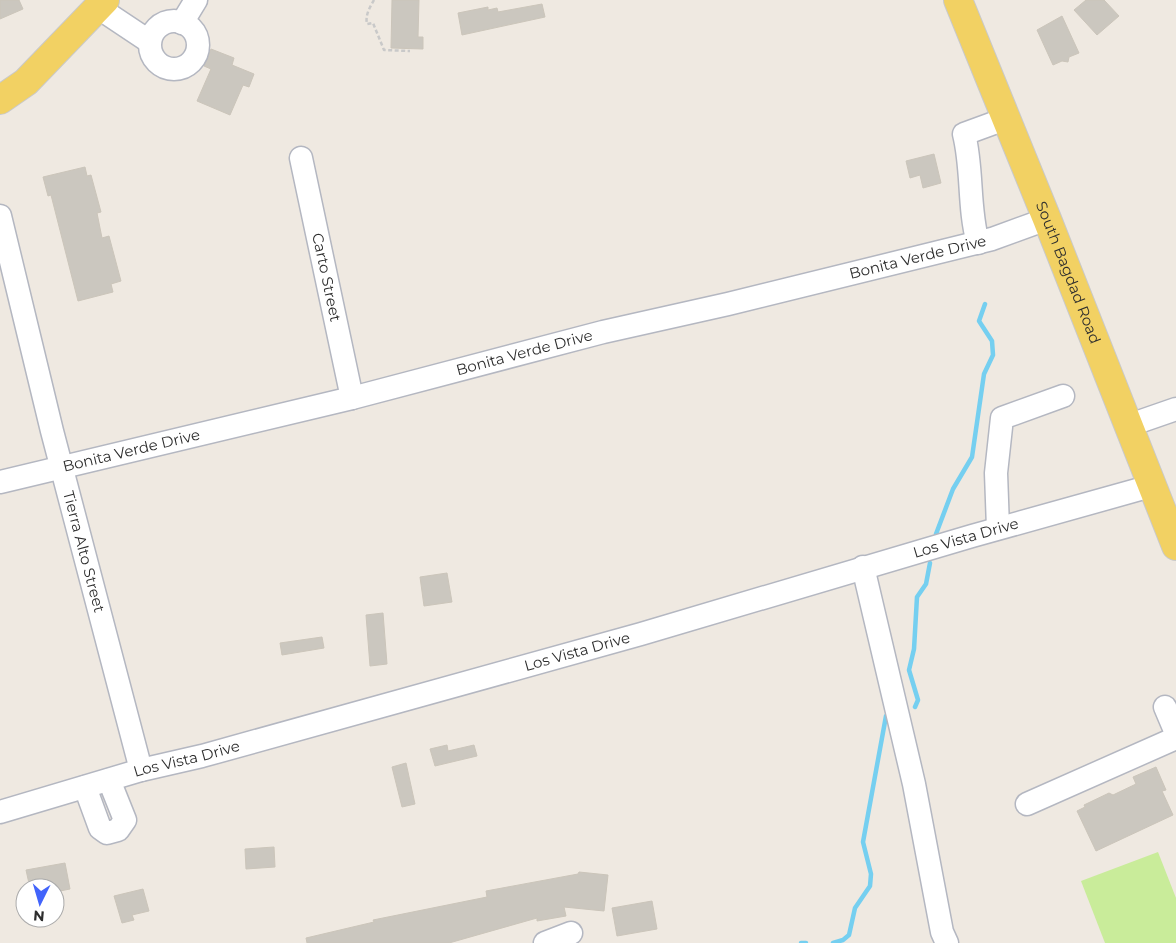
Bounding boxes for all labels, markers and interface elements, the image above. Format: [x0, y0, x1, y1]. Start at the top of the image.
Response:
street label: South Bagdad Road [1032, 198, 1105, 346]
street label: Carto Street [308, 231, 346, 323]
street label: Bonita Verde Drive [847, 231, 988, 283]
street label: Bonita Verde Drive [454, 325, 594, 379]
street label: Bonita Verde Drive [61, 425, 202, 476]
street label: Tierra Alto Street [59, 489, 109, 614]
street label: Los Vista Drive [911, 513, 1021, 562]
street label: Los Vista Drive [522, 628, 632, 675]
street label: Los Vista Drive [131, 736, 242, 781]
north arrow [15, 878, 65, 928]
text: N [32, 906, 45, 925]

